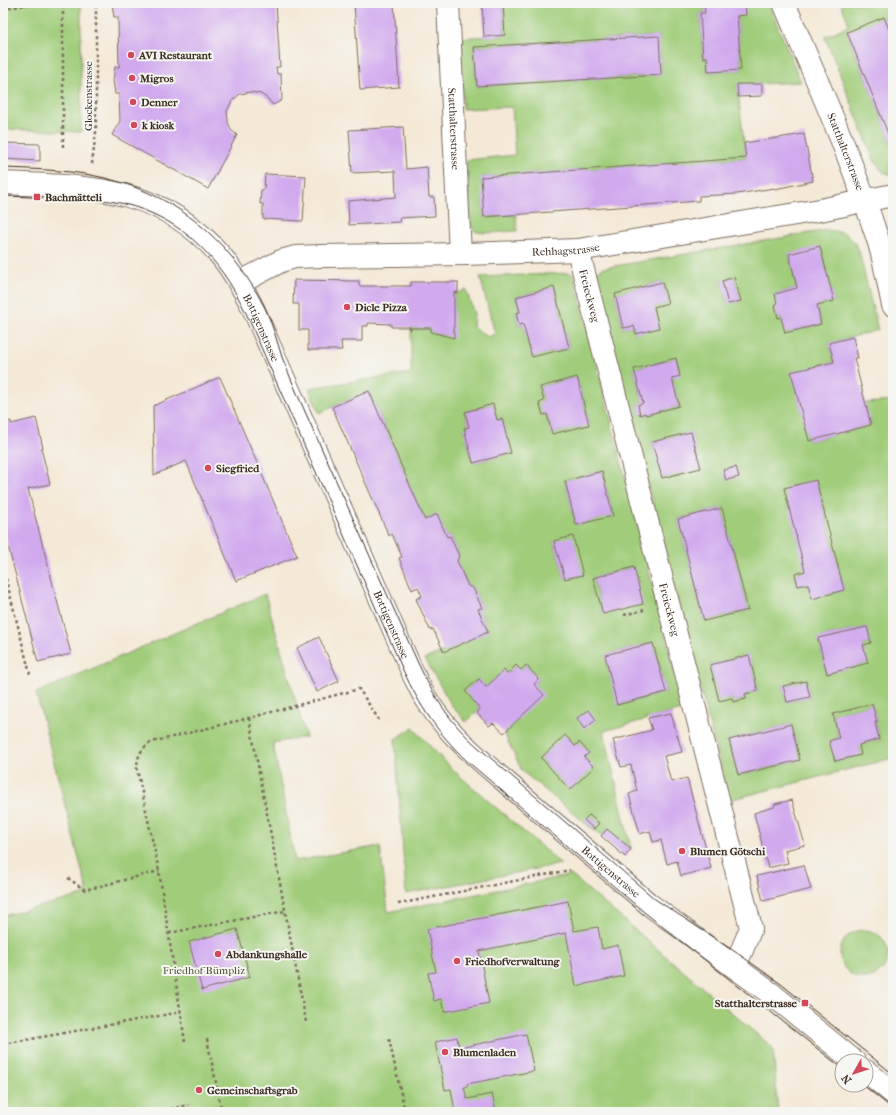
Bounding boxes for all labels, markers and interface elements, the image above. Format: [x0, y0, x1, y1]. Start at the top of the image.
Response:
place label: AVI Restaurant [138, 49, 213, 62]
marker: AVI Restaurant [126, 50, 136, 60]
street label: Glockenstrasse [82, 61, 95, 131]
place label: Migros [139, 72, 173, 85]
marker: Migros [127, 73, 137, 83]
street label: Statthalterstrasse [445, 87, 462, 171]
place label: Denner [140, 96, 178, 109]
marker: Denner [128, 97, 138, 107]
street label: Statthalterstrasse [824, 111, 867, 193]
place label: k kiosk [141, 119, 174, 132]
marker: k kiosk [129, 120, 139, 130]
place label: Bachmätteli [45, 191, 103, 204]
marker: Bachmätteli [32, 192, 42, 202]
street label: Rehhagstrasse [532, 240, 601, 259]
street label: Freieckweg [576, 268, 602, 324]
street label: Bottigenstrasse [240, 292, 282, 364]
place label: Dicle Pizza [354, 301, 408, 314]
marker: Dicle Pizza [342, 302, 352, 312]
place label: Siegfried [216, 462, 260, 475]
marker: Siegfried [203, 463, 213, 473]
street label: Freieckweg [656, 582, 682, 638]
street label: Bottigenstrasse [371, 589, 412, 661]
street label: Bottigenstrasse [579, 844, 643, 901]
place label: Blumen Götschi [690, 845, 766, 858]
marker: Blumen Götschi [677, 846, 687, 856]
place label: Abdankungshalle [225, 948, 308, 961]
marker: Abdankungshalle [213, 949, 223, 959]
place label: Friedhofverwaltung [464, 955, 561, 968]
marker: Friedhofverwaltung [452, 956, 462, 966]
park label: Friedhof Bümpliz [163, 964, 245, 977]
place label: Statthalterstrasse [715, 997, 798, 1010]
marker: Statthalterstrasse [800, 998, 810, 1008]
place label: Blumenladen [453, 1046, 517, 1059]
marker: Blumenladen [440, 1047, 450, 1057]
north arrow [834, 1053, 874, 1093]
text: N [839, 1071, 854, 1086]
place label: Gemeinschaftsgrab [207, 1084, 298, 1097]
marker: Gemeinschaftsgrab [194, 1085, 204, 1095]

